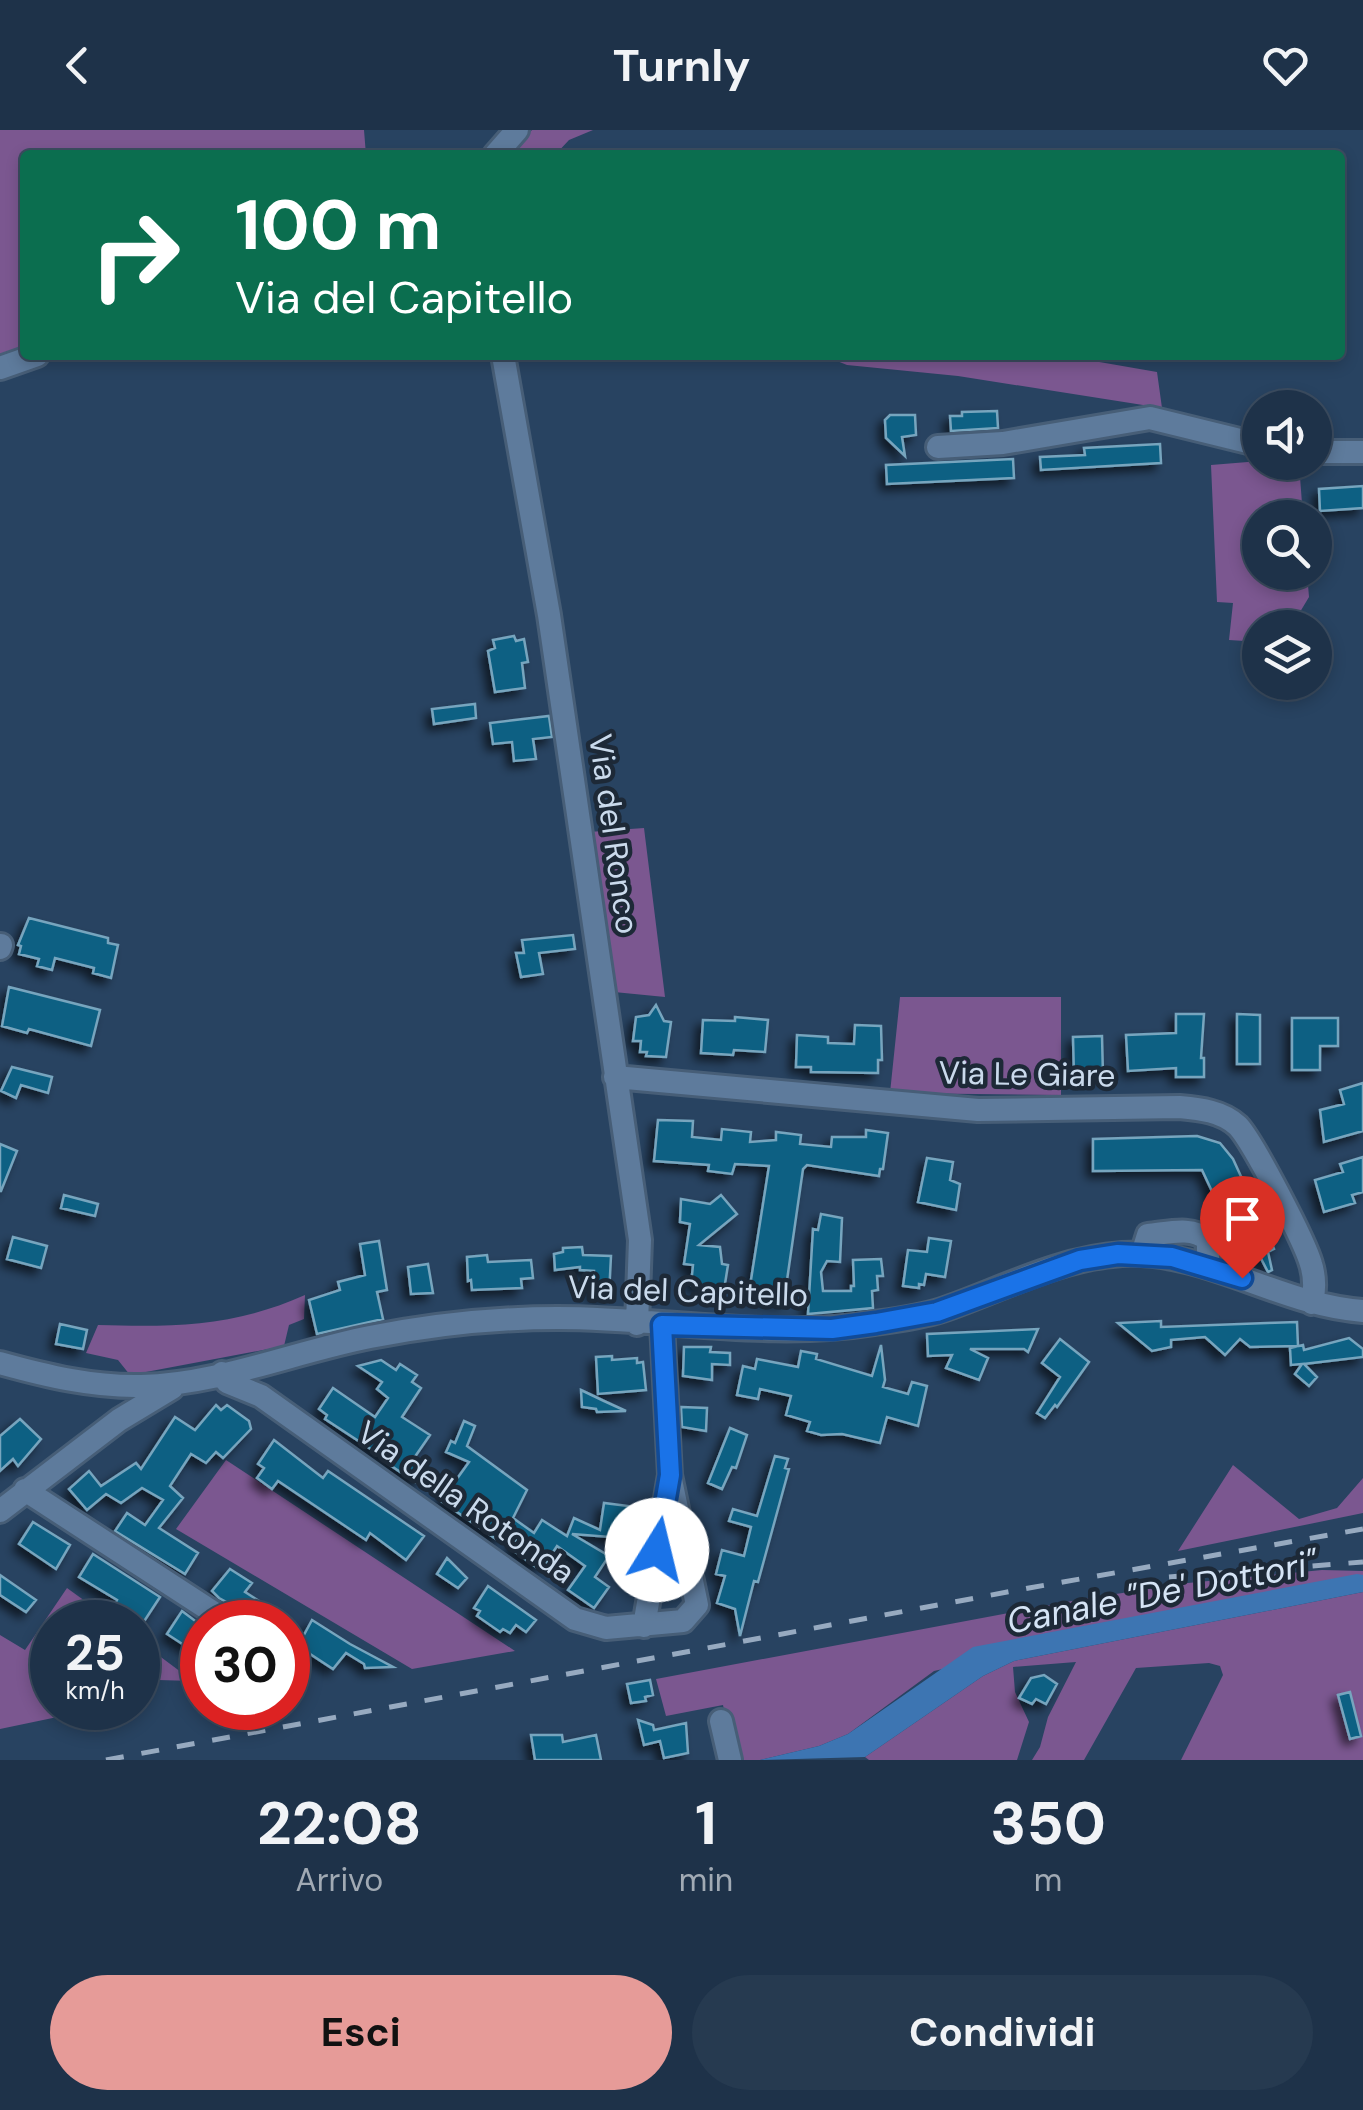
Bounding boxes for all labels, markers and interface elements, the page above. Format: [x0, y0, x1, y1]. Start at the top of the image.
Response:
text: Turnly [613, 36, 750, 95]
icon: back [50, 38, 105, 93]
icon: heart [1258, 38, 1313, 93]
text: 100 m [235, 180, 441, 271]
icon: right [70, 190, 200, 320]
text: Via del Capitello [235, 268, 573, 327]
map controls [1242, 390, 1332, 700]
button: sound [1242, 390, 1332, 480]
button: search [1242, 500, 1332, 590]
button: layers [1242, 610, 1332, 700]
street label: Via del Ronco [579, 731, 649, 937]
street label: Via Le Giare [938, 1051, 1116, 1097]
pin [1200, 1176, 1285, 1279]
icon: arrive [1215, 1191, 1270, 1246]
street label: Via del Capitello [567, 1266, 809, 1316]
street label: Via della Rotonda [349, 1411, 583, 1593]
position arrow [605, 1498, 709, 1602]
water label: Canale "De' Dottori" [1003, 1539, 1323, 1645]
speed limit sign: 30 [180, 1600, 310, 1730]
text: 25 [65, 1620, 125, 1686]
text: km/h [65, 1674, 125, 1707]
text: 22:08 [257, 1784, 422, 1863]
text: 1 [695, 1784, 717, 1863]
text: 350 [990, 1784, 1106, 1863]
text: Arrivo [296, 1859, 383, 1901]
text: min [679, 1859, 733, 1901]
text: m [1034, 1859, 1062, 1901]
button: Esci [50, 1975, 672, 2090]
button: Condividi [692, 1975, 1313, 2090]

